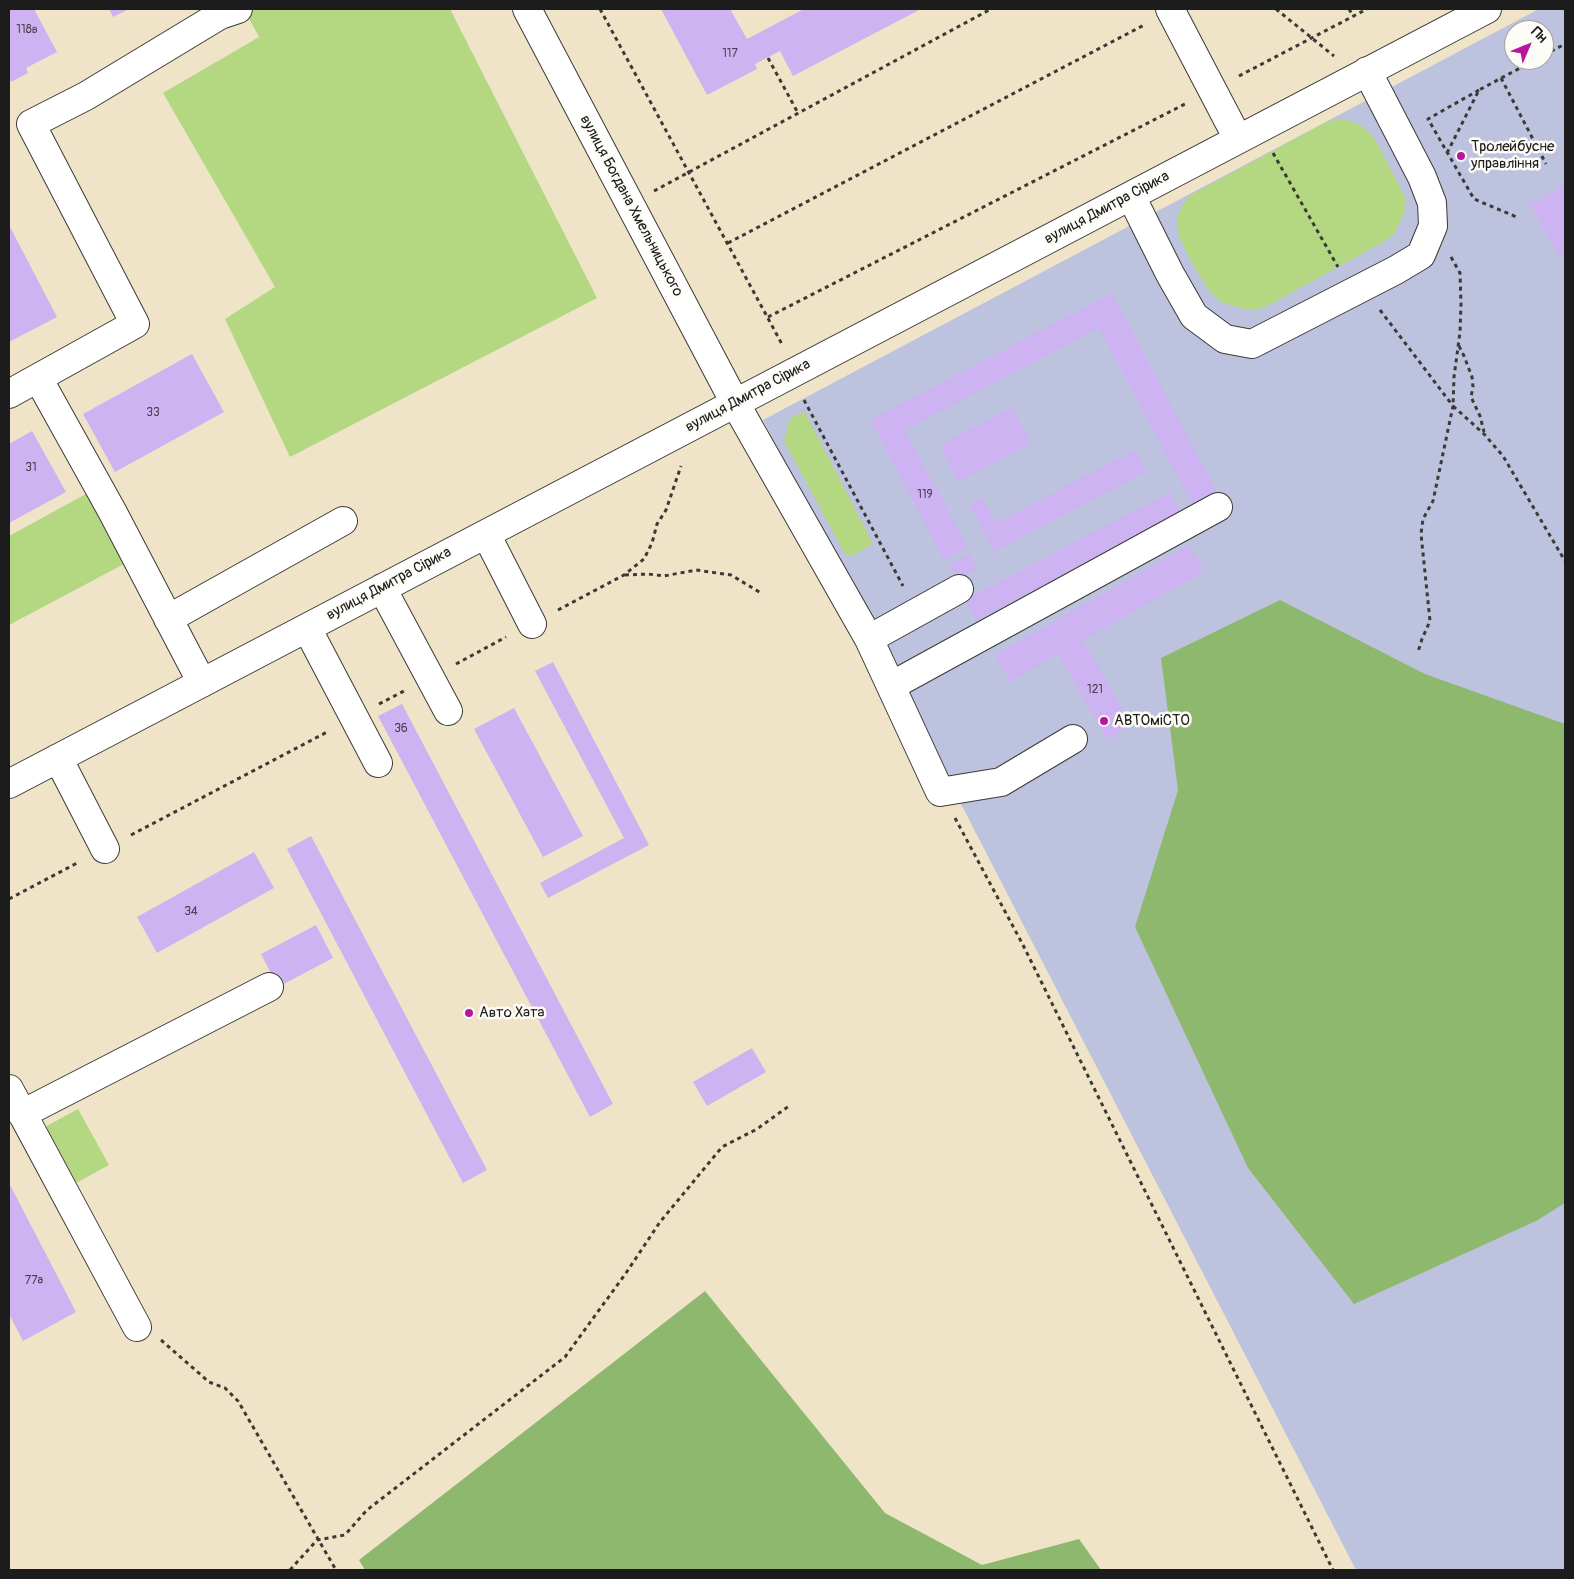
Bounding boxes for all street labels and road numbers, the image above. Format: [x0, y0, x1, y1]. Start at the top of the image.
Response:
street label: вулиця Богдана Хмельницького [575, 112, 687, 300]
street label: вулиця Дмитра Сірика [1041, 167, 1173, 249]
street label: вулиця Дмитра Сірика [682, 355, 814, 437]
street label: вулиця Дмитра Сірика [323, 543, 455, 625]

